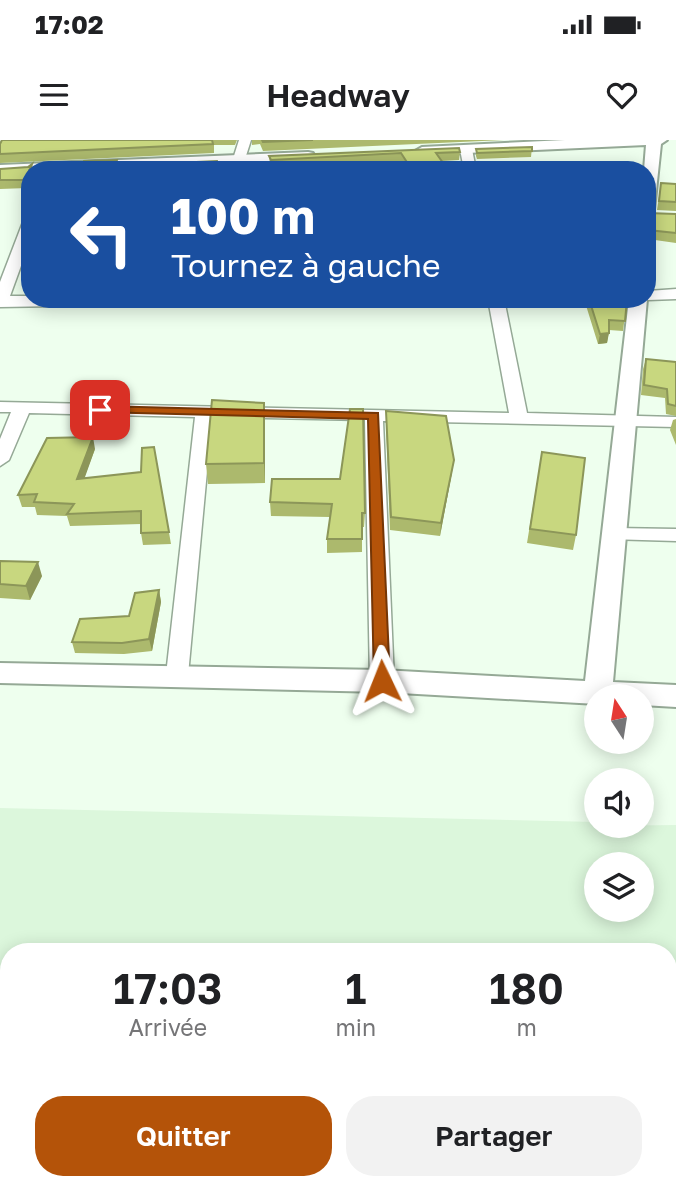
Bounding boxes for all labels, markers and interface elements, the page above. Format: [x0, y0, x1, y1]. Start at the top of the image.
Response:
text: 17:02 [35, 9, 104, 40]
icon: menu [35, 76, 73, 114]
text: Headway [266, 76, 410, 114]
icon: heart [603, 76, 641, 114]
text: 100 m [171, 186, 315, 245]
icon: left [56, 189, 147, 280]
text: Tournez à gauche [171, 246, 440, 284]
pin [70, 380, 130, 440]
icon: arrive [81, 391, 119, 429]
position arrow [345, 644, 419, 718]
north arrow [584, 684, 654, 754]
map controls [584, 684, 654, 922]
button: sound [584, 768, 654, 838]
button: layers [584, 852, 654, 922]
text: 17:03 [113, 963, 222, 1013]
text: 1 [345, 963, 366, 1013]
text: 180 [489, 963, 564, 1013]
text: Arrivée [128, 1013, 207, 1041]
text: min [335, 1013, 376, 1041]
text: m [516, 1013, 537, 1041]
button: Quitter [35, 1096, 332, 1176]
button: Partager [346, 1096, 642, 1176]

